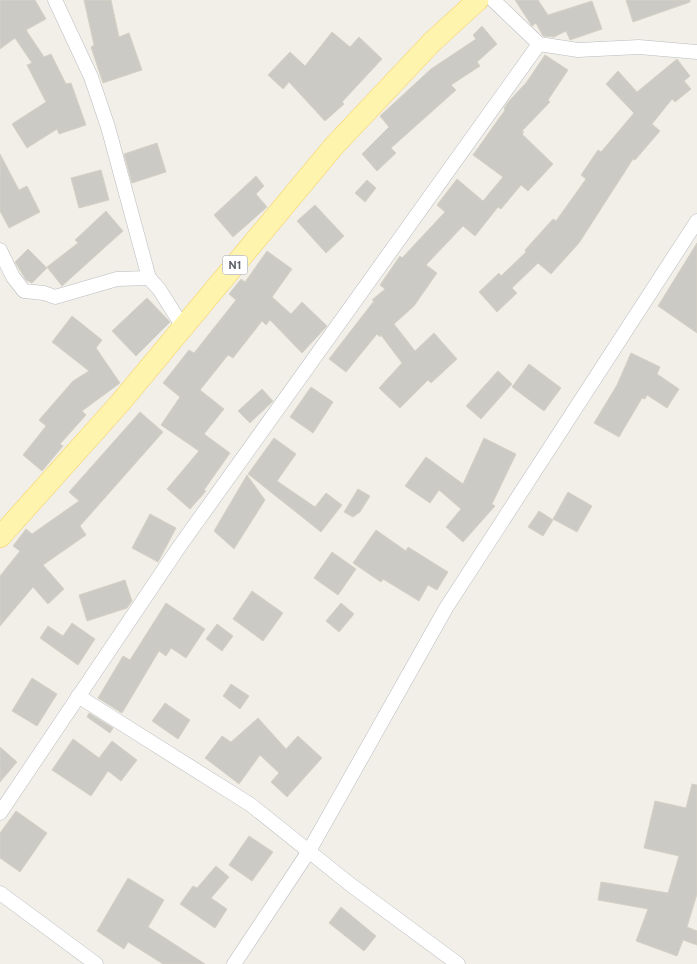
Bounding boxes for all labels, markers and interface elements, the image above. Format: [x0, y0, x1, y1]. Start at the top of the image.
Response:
road number: N1 [222, 256, 248, 274]

